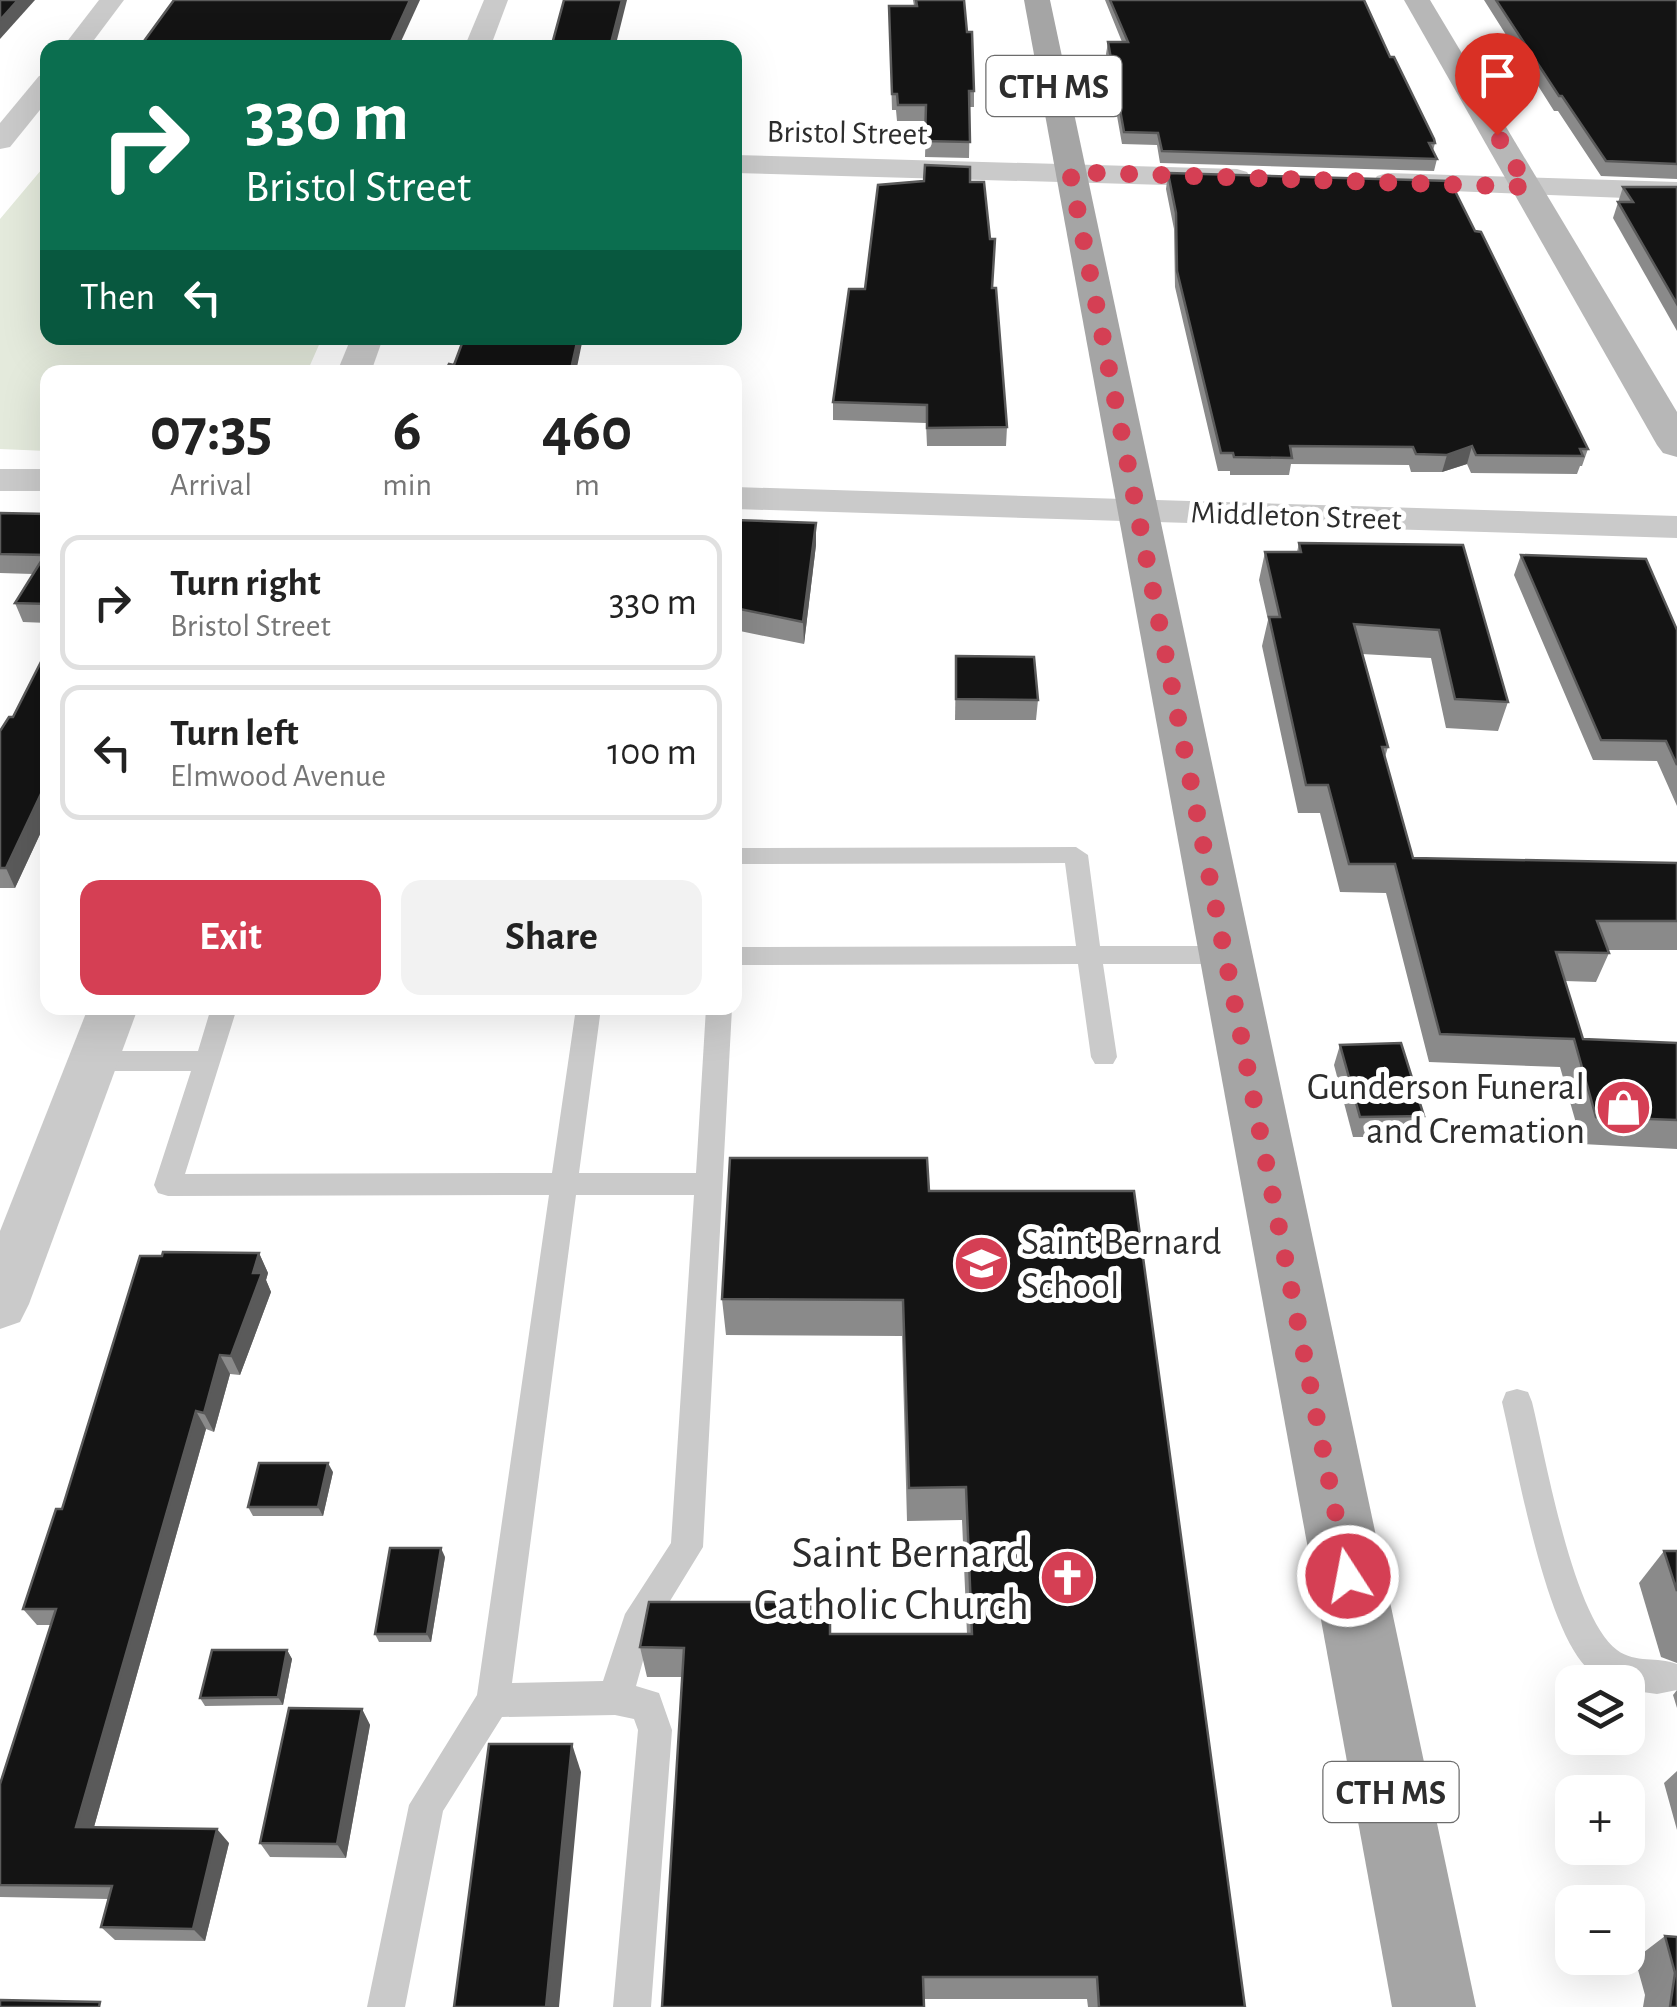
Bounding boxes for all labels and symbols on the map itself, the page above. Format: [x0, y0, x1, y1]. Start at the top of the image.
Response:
pin [1455, 33, 1540, 136]
road number: CTH MS [986, 56, 1122, 116]
street label: Bristol Street [766, 116, 928, 150]
street label: Middleton Street [1190, 496, 1402, 536]
place label: Gunderson Funeral and Cremation [1307, 1069, 1585, 1151]
shop icon: Gunderson Funeral and Cremation [1594, 1078, 1654, 1138]
place label: Saint Bernard School [1021, 1224, 1221, 1306]
school or university icon: Saint Bernard School [952, 1233, 1012, 1293]
position arrow [1296, 1524, 1400, 1628]
place label: Saint Bernard Catholic Church [754, 1531, 1029, 1628]
church icon: Saint Bernard Catholic Church [1038, 1547, 1098, 1607]
road number: CTH MS [1324, 1762, 1458, 1822]

